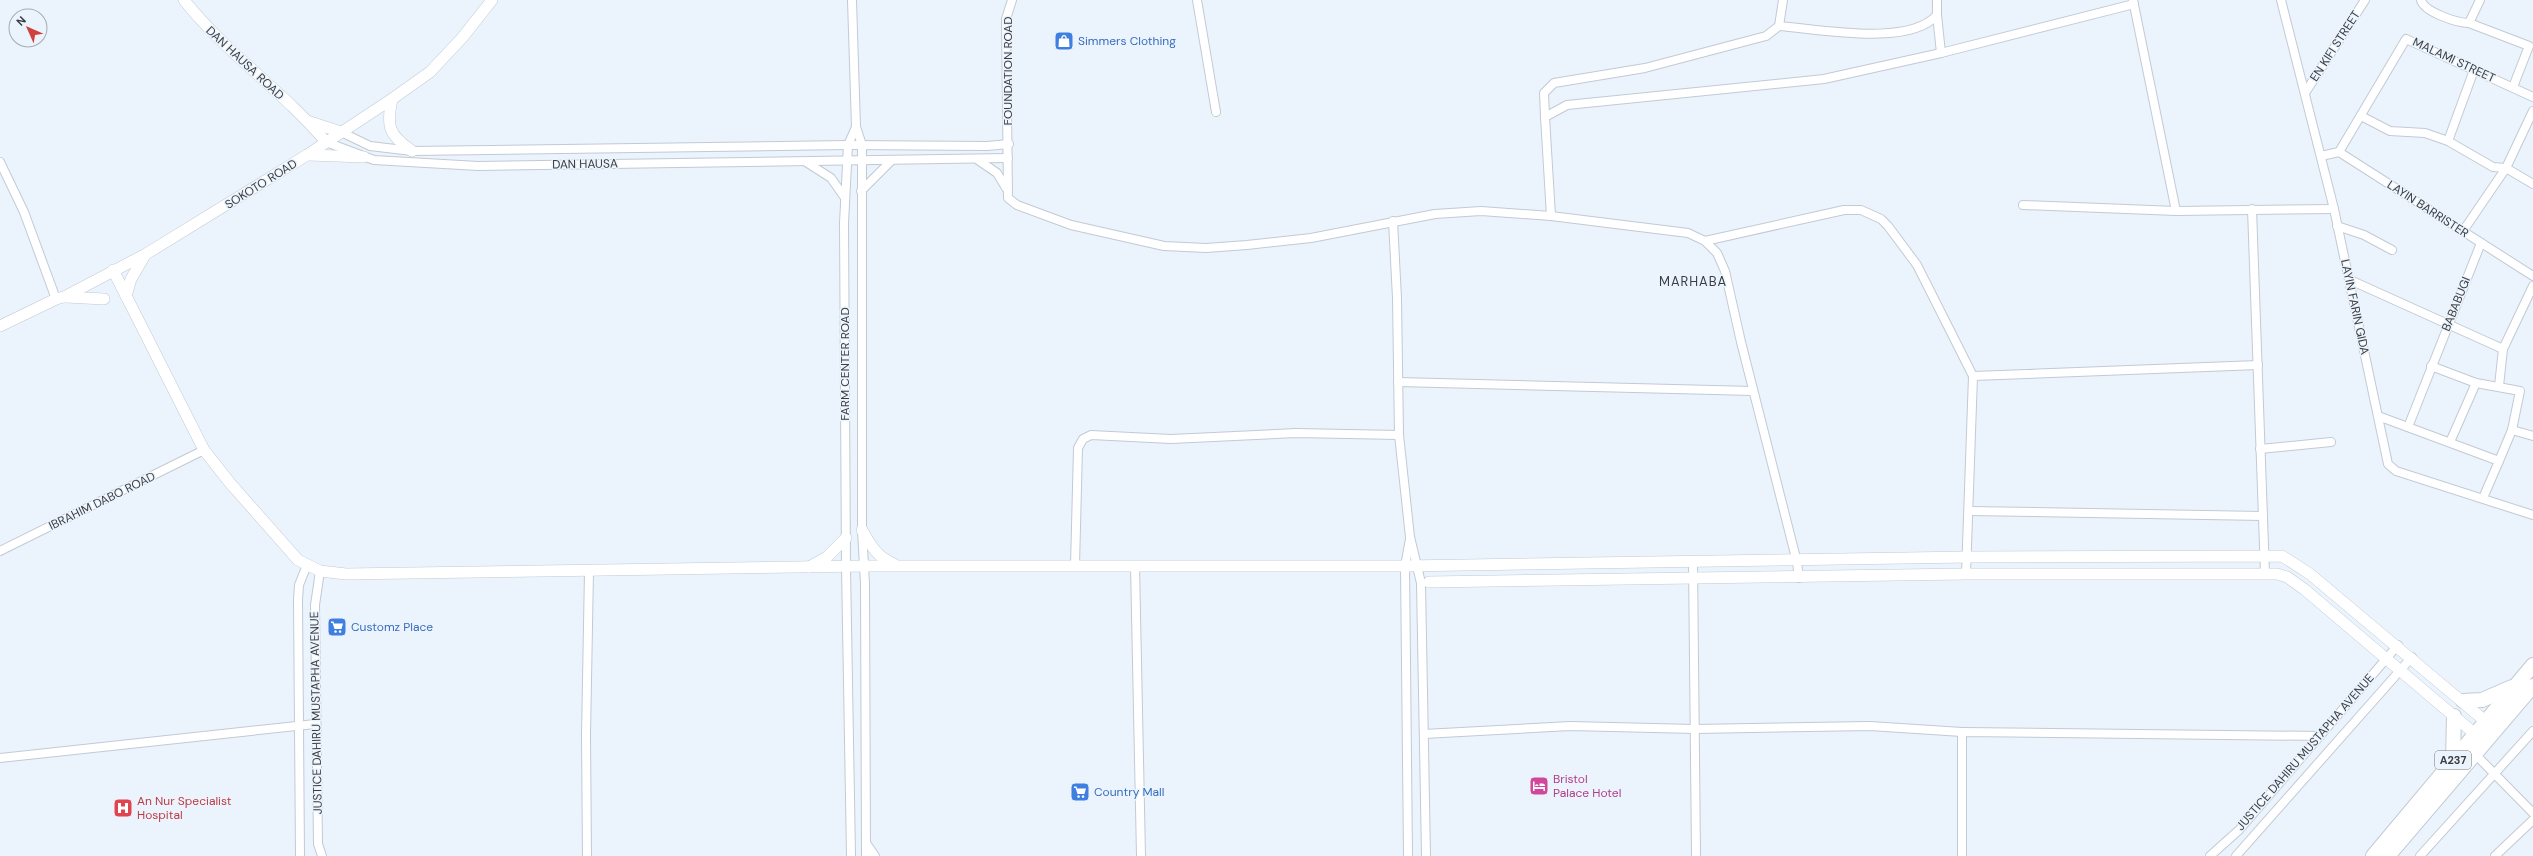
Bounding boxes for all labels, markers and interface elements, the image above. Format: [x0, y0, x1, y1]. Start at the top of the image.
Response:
street label: EN KIFI STREET [2306, 7, 2364, 85]
north arrow [8, 8, 48, 48]
text: N [13, 13, 29, 29]
street label: FOUNDATION ROAD [1000, 17, 1016, 125]
street label: DAN HAUSA ROAD [203, 23, 287, 103]
shop icon: Simmers Clothing [1053, 30, 1075, 52]
place label: Simmers Clothing [1078, 33, 1176, 49]
street label: MALAMI STREET [2410, 34, 2498, 86]
street label: SOKOTO ROAD [222, 155, 300, 213]
street label: DAN HAUSA [552, 155, 618, 173]
street label: LAYIN BARRISTER [2384, 177, 2472, 241]
street label: LAYIN FARIN GIDA [2337, 258, 2373, 356]
district label: MARHABA [1659, 273, 1727, 290]
street label: BABABUGI [2438, 275, 2474, 333]
street label: FARM CENTER ROAD [837, 307, 853, 421]
street label: IBRAHIM DABO ROAD [46, 468, 158, 534]
street label: JUSTICE DAHIRU MUSTAPHA AVENUE [306, 611, 326, 815]
supermarket icon: Customz Place [326, 616, 348, 638]
place label: Customz Place [351, 619, 433, 635]
street label: JUSTICE DAHIRU MUSTAPHA AVENUE [2232, 670, 2378, 834]
road number: A237 [2435, 751, 2471, 769]
place label: Bristol Palace Hotel [1553, 771, 1621, 801]
hotel icon: Bristol Palace Hotel [1528, 775, 1550, 797]
supermarket icon: Country Mall [1069, 781, 1091, 803]
place label: Country Mall [1094, 784, 1164, 800]
place label: An Nur Specialist Hospital [137, 793, 232, 823]
hospital icon: An Nur Specialist Hospital [112, 797, 134, 819]

